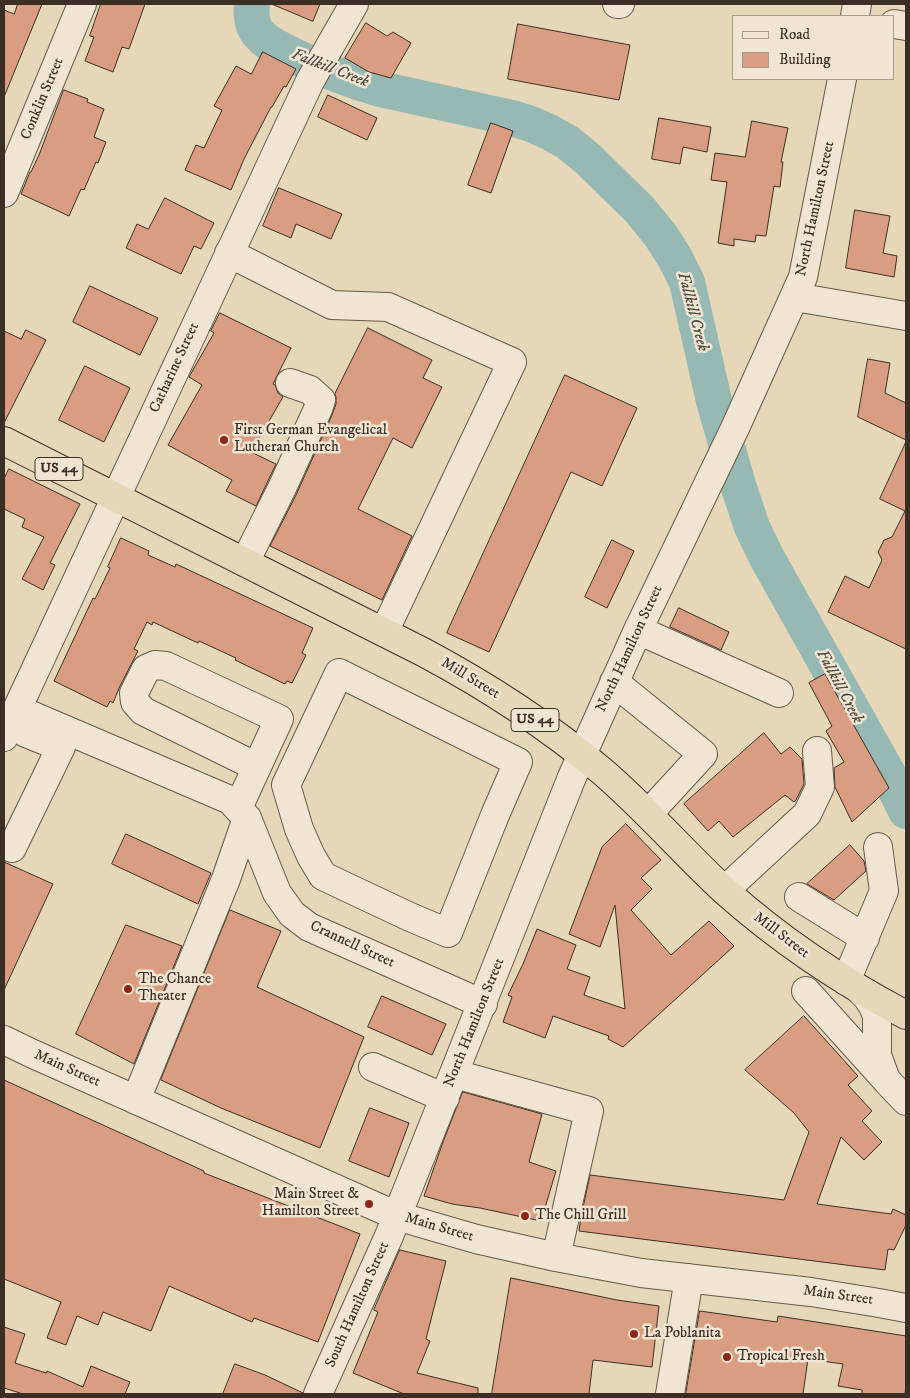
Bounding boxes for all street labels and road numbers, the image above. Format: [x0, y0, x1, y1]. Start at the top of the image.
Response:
street label: Conklin Street [18, 55, 68, 143]
street label: North Hamilton Street [793, 140, 839, 278]
street label: Catharine Street [146, 320, 204, 416]
road number: US 44 [35, 458, 83, 480]
street label: North Hamilton Street [593, 583, 667, 715]
street label: Mill Street [437, 654, 503, 704]
road number: US 44 [511, 708, 559, 732]
street label: Mill Street [750, 909, 812, 963]
street label: Crannell Street [307, 918, 397, 972]
street label: North Hamilton Street [441, 956, 509, 1090]
street label: Main Street [31, 1046, 103, 1092]
street label: Main Street [403, 1210, 475, 1246]
street label: South Hamilton Street [322, 1239, 394, 1371]
street label: Main Street [802, 1282, 874, 1310]

